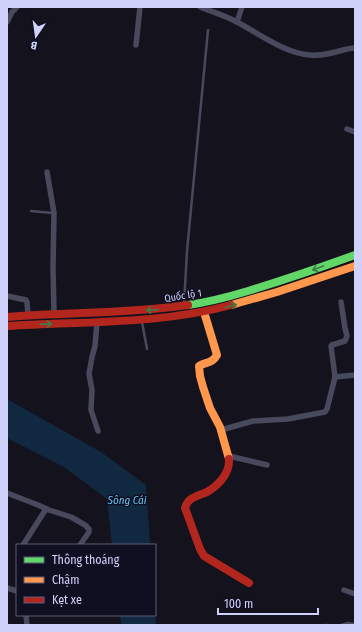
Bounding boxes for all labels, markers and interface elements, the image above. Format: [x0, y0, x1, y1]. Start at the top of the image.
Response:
north arrow [16, 16, 56, 56]
text: B [29, 38, 38, 52]
one-way arrow [313, 265, 325, 273]
street label: Quốc lộ 1 [163, 286, 202, 305]
one-way arrow [224, 301, 237, 309]
one-way arrow [146, 306, 159, 313]
one-way arrow [39, 320, 52, 327]
water label: Sông Cái [107, 494, 147, 507]
legend [16, 544, 156, 616]
text: Thông thoáng [52, 553, 120, 567]
text: Chậm [52, 573, 79, 587]
scale bar [218, 590, 318, 616]
text: Kẹt xe [52, 593, 82, 607]
text: 100 m [224, 597, 253, 611]

